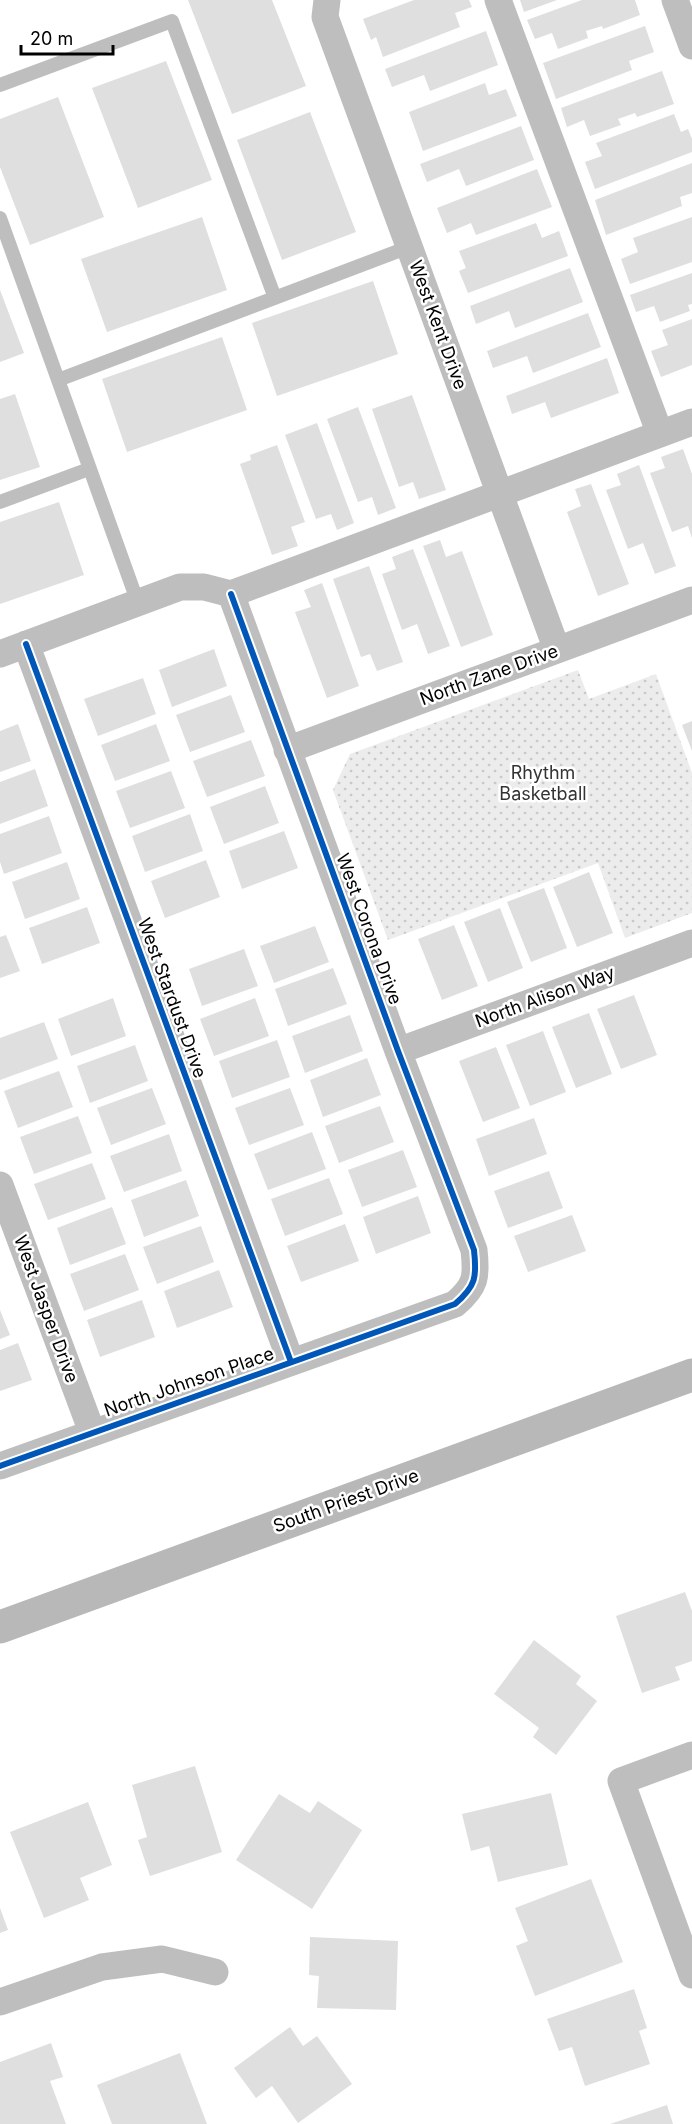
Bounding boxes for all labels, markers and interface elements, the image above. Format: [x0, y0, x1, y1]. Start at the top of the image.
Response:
scale bar [21, 18, 112, 56]
text: 20 m [30, 28, 73, 49]
street label: West Kent Drive [405, 257, 472, 392]
street label: North Zane Drive [417, 640, 561, 709]
park label: Rhythm Basketball [499, 762, 587, 804]
street label: West Corona Drive [332, 850, 407, 1007]
street label: West Stardust Drive [134, 915, 211, 1081]
street label: North Alison Way [472, 962, 617, 1032]
street label: West Jasper Drive [10, 1232, 83, 1386]
street label: North Johnson Place [101, 1343, 276, 1420]
street label: South Priest Drive [270, 1464, 421, 1537]

